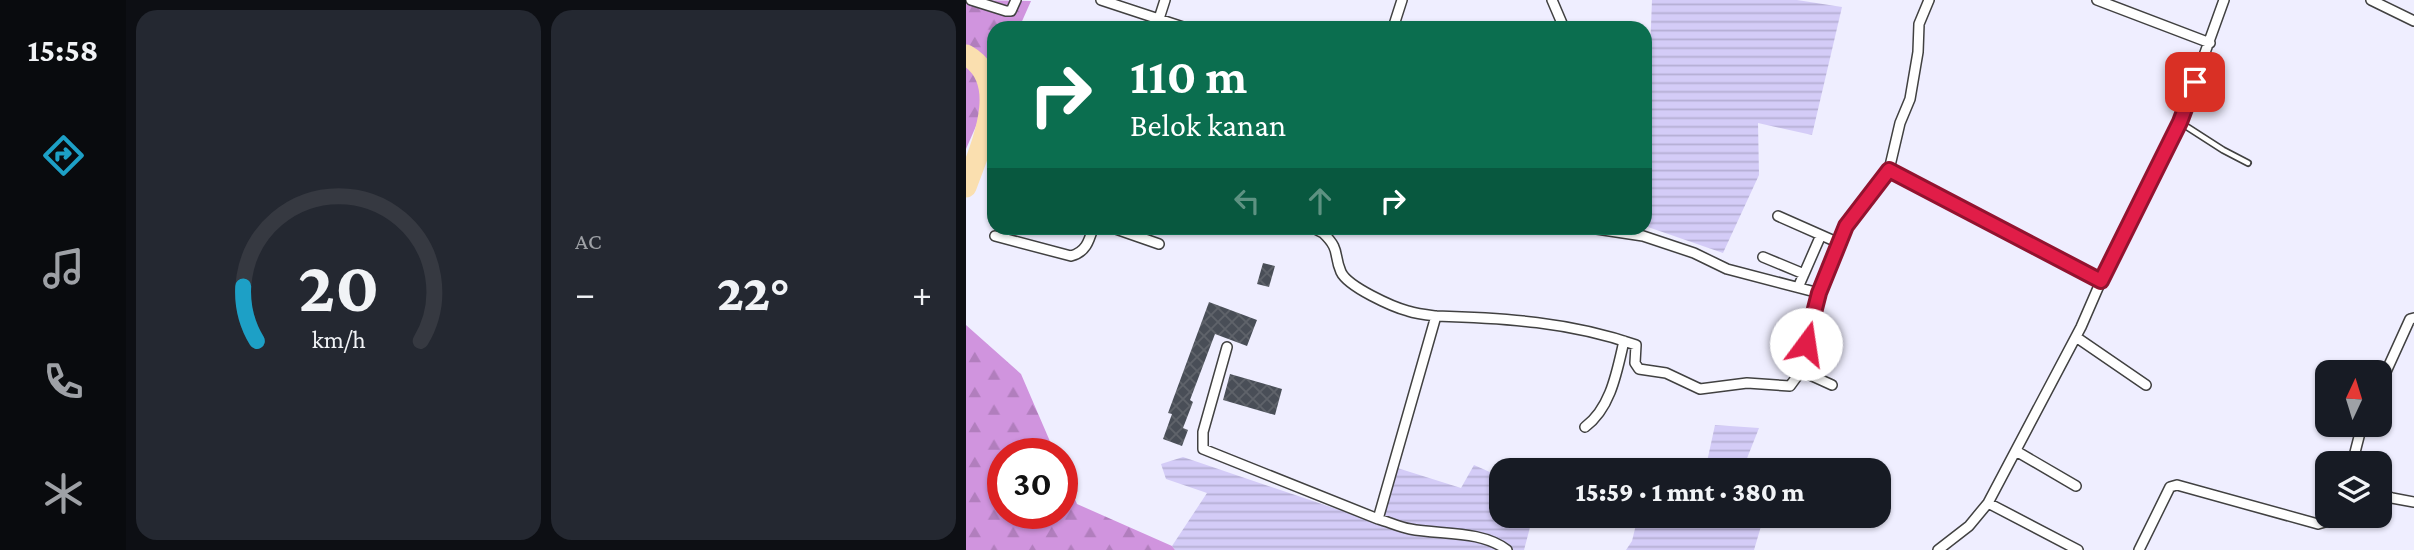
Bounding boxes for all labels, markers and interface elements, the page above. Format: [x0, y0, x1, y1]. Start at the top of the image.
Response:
text: 15:58 [28, 32, 98, 68]
icon: right [1015, 49, 1106, 140]
text: 110 m [1130, 49, 1247, 104]
pin [2165, 52, 2225, 112]
icon: arrive [2176, 63, 2214, 101]
text: Belok kanan [1130, 107, 1286, 143]
icon: directions [39, 131, 88, 180]
icon: left [1228, 182, 1266, 220]
icon: ahead [1301, 182, 1339, 220]
icon: right [1374, 182, 1412, 220]
text: AC [575, 228, 602, 254]
icon: music [39, 244, 88, 293]
text: 20 [298, 246, 379, 327]
text: 22° [717, 263, 790, 321]
text: − [575, 272, 595, 314]
text: + [912, 272, 932, 314]
position arrow [1769, 307, 1843, 381]
text: km/h [312, 326, 365, 353]
icon: phone [39, 357, 88, 406]
north arrow [2315, 360, 2392, 438]
map controls [2315, 360, 2392, 528]
speed limit sign: 30 [987, 438, 1078, 529]
button: layers [2315, 451, 2392, 528]
icon: climate [39, 469, 88, 518]
text: 15:59 · 1 mnt · 380 m [1576, 478, 1804, 507]

